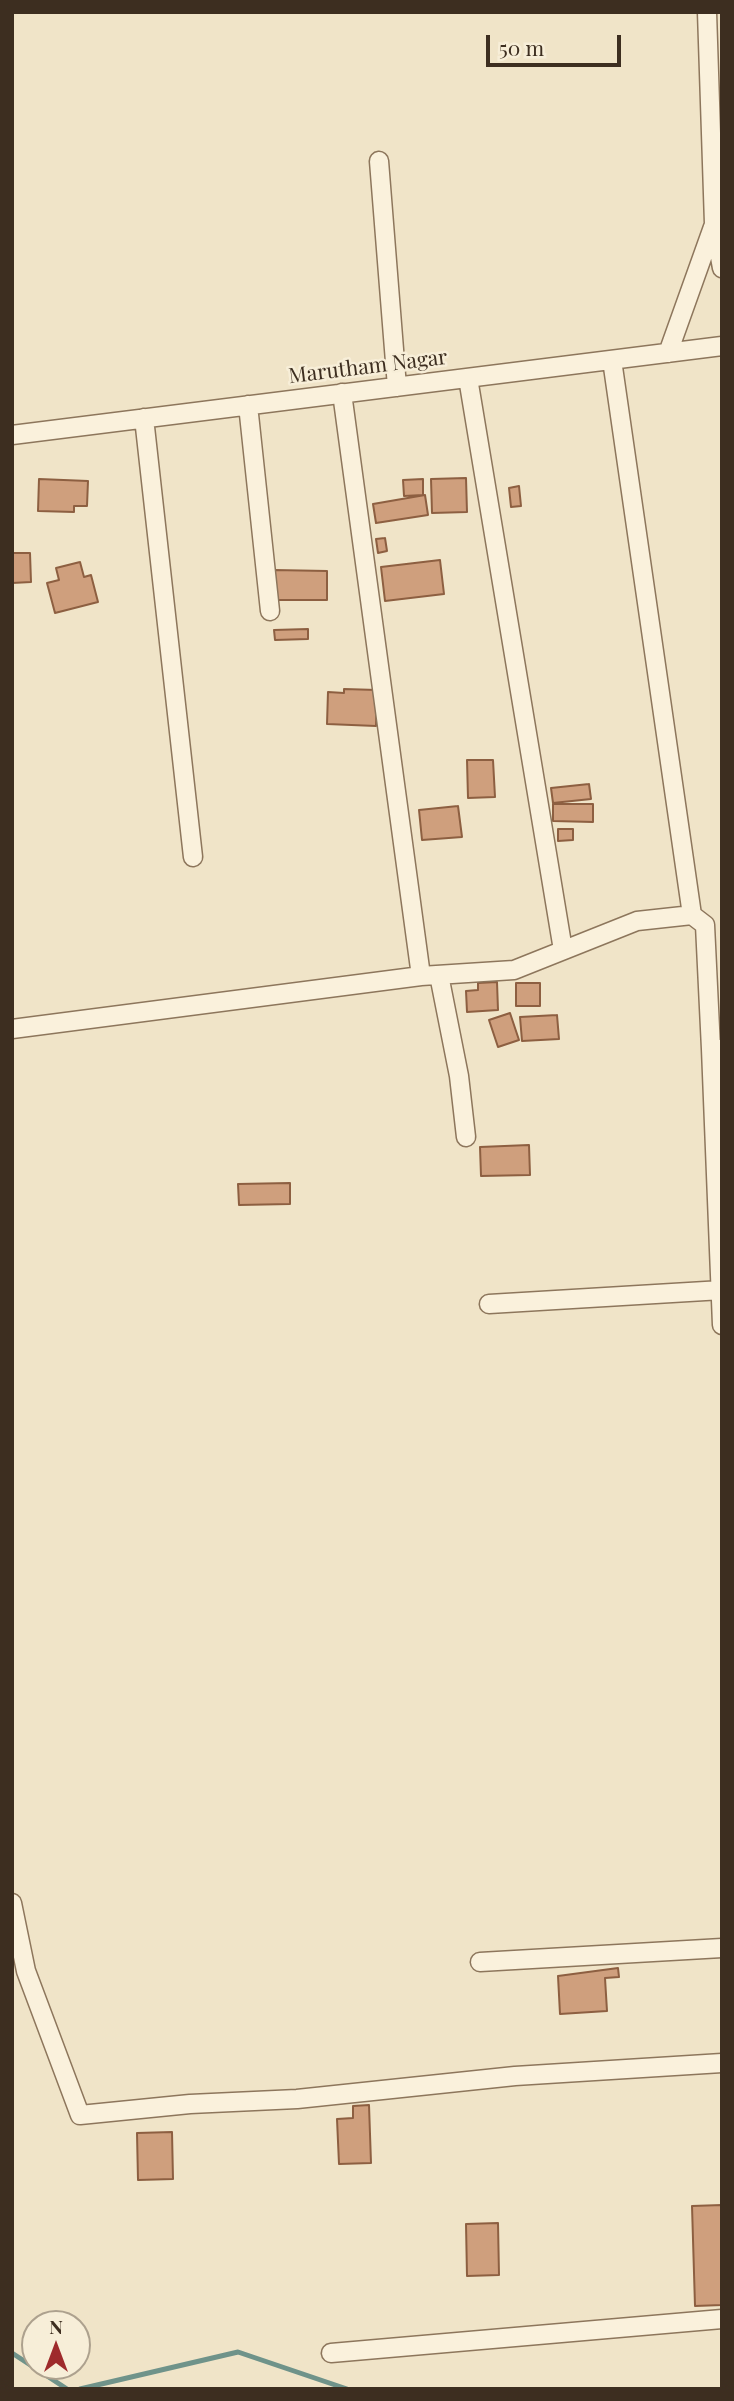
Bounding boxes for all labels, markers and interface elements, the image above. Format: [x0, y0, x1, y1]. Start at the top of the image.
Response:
scale bar [489, 21, 624, 65]
text: 50 m [499, 33, 544, 61]
street label: Marutham Nagar [287, 345, 449, 389]
north arrow [21, 2310, 91, 2380]
text: N [49, 2313, 63, 2339]

